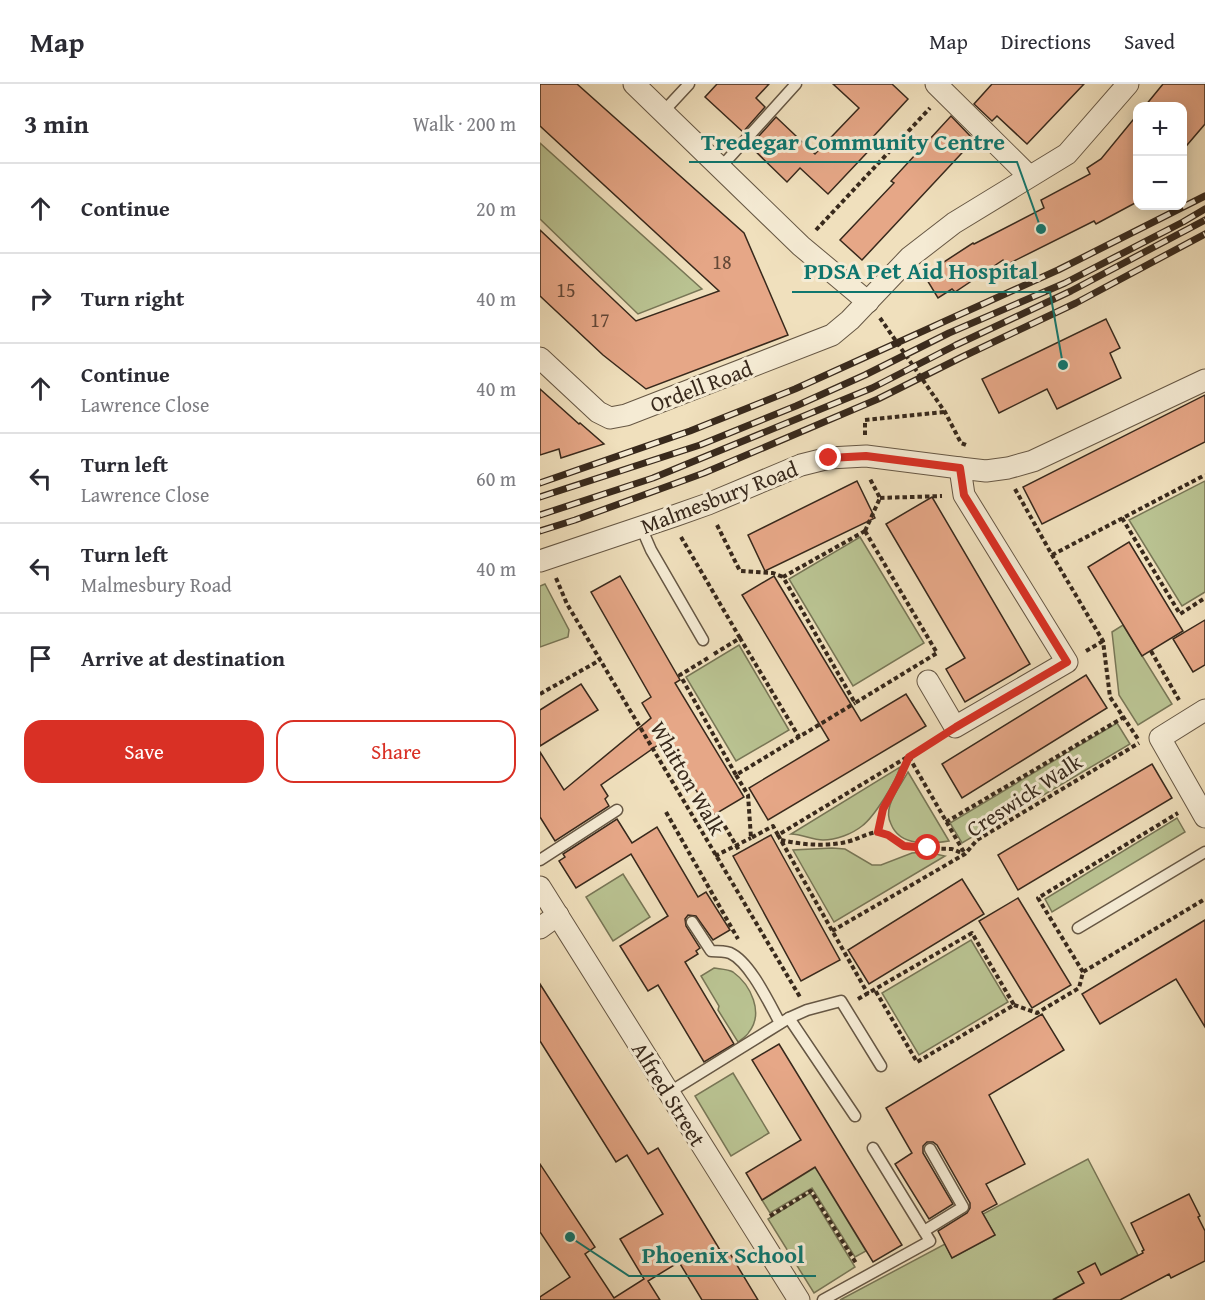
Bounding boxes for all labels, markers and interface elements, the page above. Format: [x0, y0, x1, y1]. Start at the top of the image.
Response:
text: Map [30, 21, 84, 62]
text: Map [929, 26, 968, 57]
text: Directions [1001, 26, 1091, 57]
text: Saved [1124, 26, 1175, 57]
map controls [1133, 102, 1187, 210]
button: + [1133, 102, 1187, 156]
text: 3 min [24, 104, 89, 143]
text: Walk · 200 m [413, 109, 516, 138]
callout: Tredegar Community Centre [689, 120, 1017, 162]
text: Tredegar Community Centre [701, 124, 1005, 159]
button: − [1133, 156, 1187, 210]
icon: ahead [24, 192, 57, 225]
text: Continue [81, 192, 170, 224]
text: 20 m [476, 194, 516, 223]
house number: 18 [712, 247, 732, 276]
callout: PDSA Pet Aid Hospital [792, 250, 1050, 292]
text: PDSA Pet Aid Hospital [804, 253, 1039, 288]
house number: 15 [556, 275, 576, 304]
icon: right [24, 282, 57, 315]
text: Turn right [81, 282, 184, 314]
text: 40 m [476, 284, 516, 313]
house number: 17 [590, 305, 610, 334]
street label: Ordell Road [645, 352, 757, 420]
text: Continue [81, 358, 170, 390]
icon: ahead [24, 372, 57, 405]
text: 40 m [476, 374, 516, 403]
text: Lawrence Close [81, 390, 209, 419]
route end [815, 444, 841, 470]
text: Turn left [81, 448, 168, 480]
street label: Malmesbury Road [636, 452, 802, 542]
icon: left [24, 462, 57, 495]
text: 60 m [476, 464, 516, 493]
text: Lawrence Close [81, 480, 209, 509]
text: Turn left [81, 538, 168, 570]
icon: left [24, 552, 57, 585]
text: 40 m [476, 554, 516, 583]
text: Malmesbury Road [81, 570, 232, 599]
icon: arrive [24, 642, 57, 675]
text: Arrive at destination [81, 642, 285, 674]
street label: Whitton Walk [642, 715, 734, 842]
button: Save [24, 720, 264, 783]
button: Share [276, 720, 516, 783]
street label: Creswick Walk [960, 745, 1089, 845]
route start [914, 834, 940, 860]
street label: Alfred Street [624, 1036, 714, 1153]
callout: Phoenix School [629, 1234, 816, 1276]
text: Phoenix School [642, 1237, 805, 1272]

